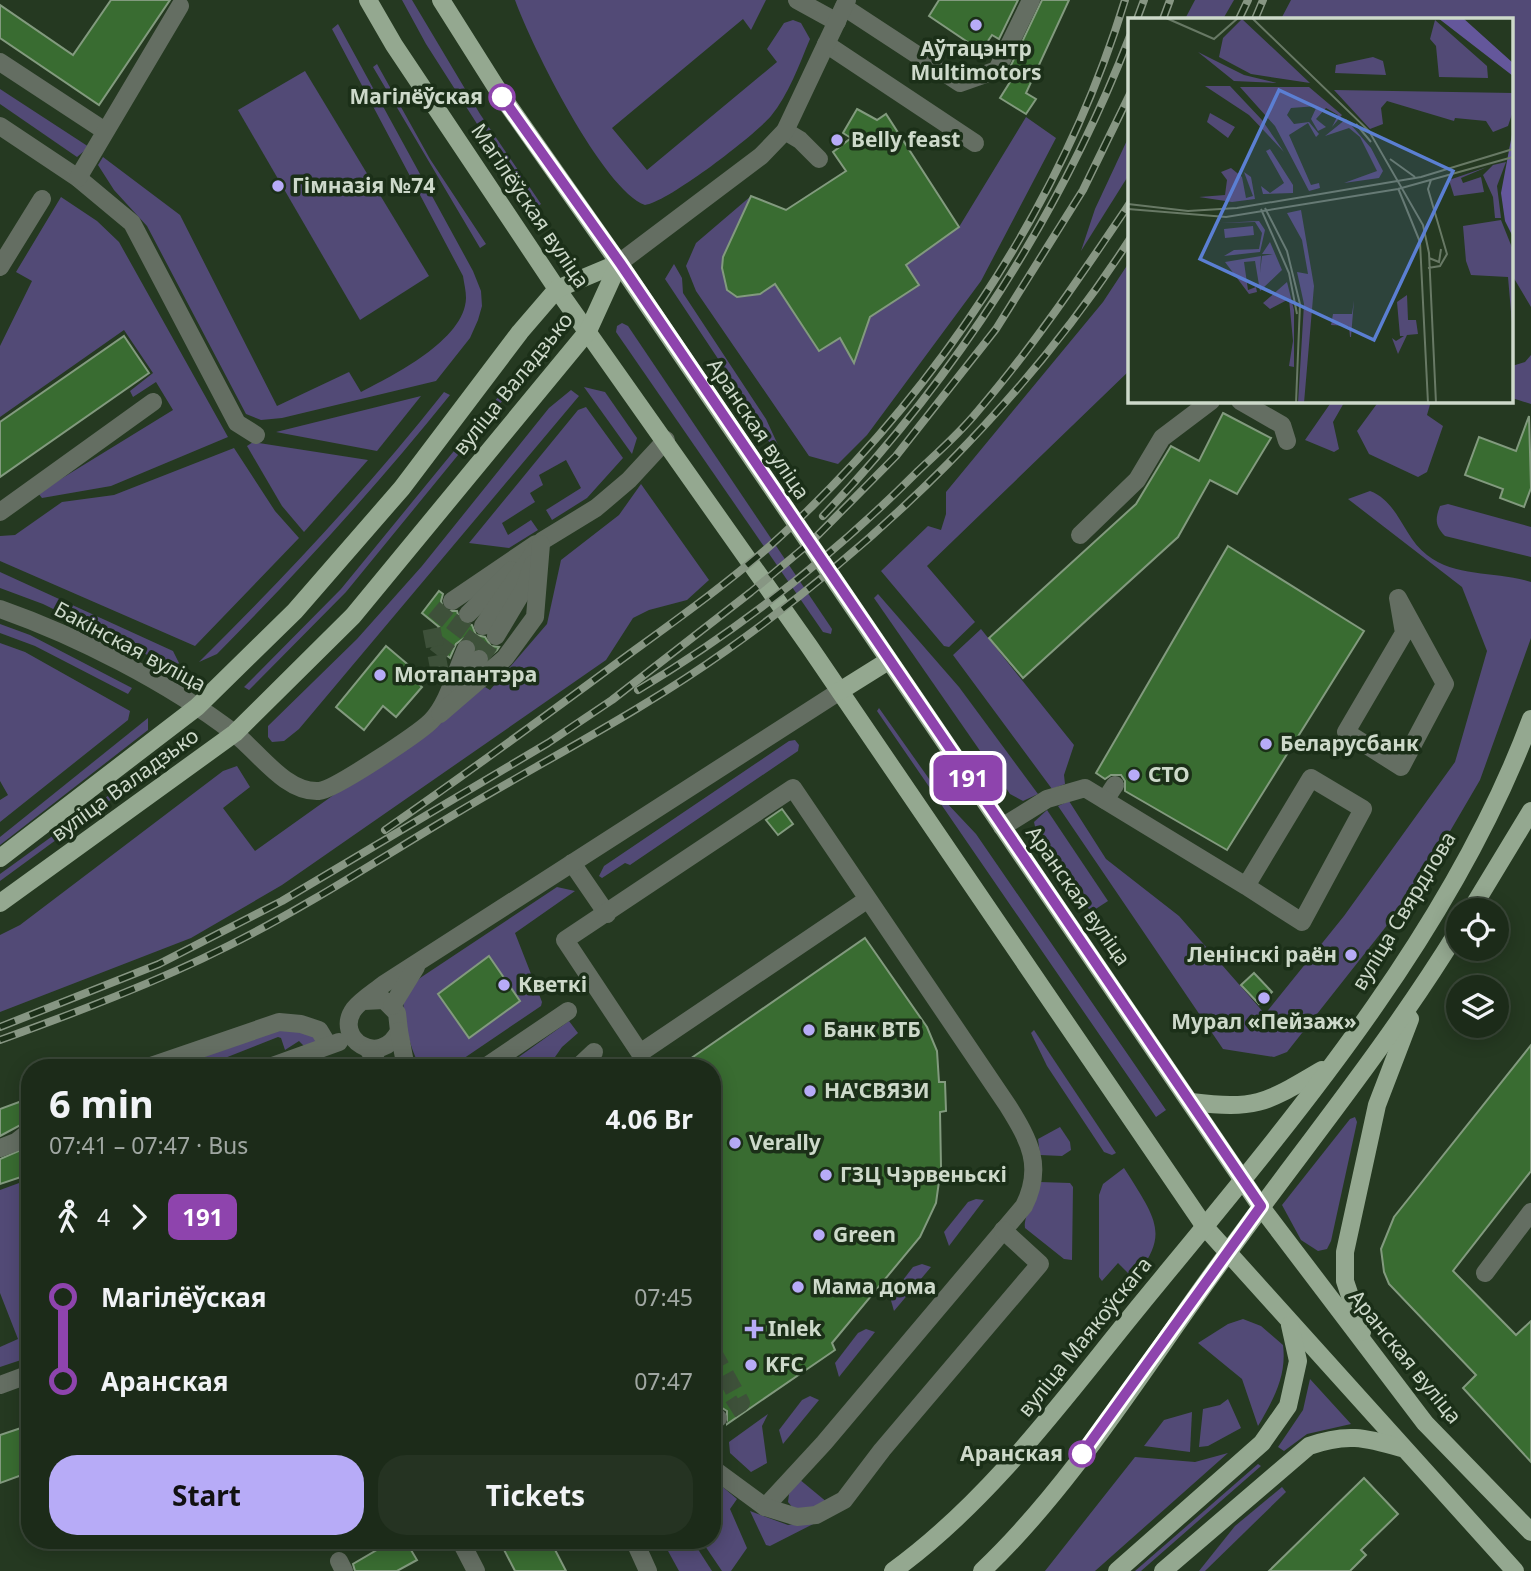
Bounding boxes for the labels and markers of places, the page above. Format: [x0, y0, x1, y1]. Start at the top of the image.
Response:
marker: Аўтацэнтр Multimotors [968, 17, 984, 33]
place label: Аўтацэнтр Multimotors [911, 34, 1041, 86]
place label: Магілёўская [349, 82, 483, 110]
marker: Магілёўская [489, 84, 515, 110]
place label: Belly feast [851, 125, 960, 153]
marker: Belly feast [829, 132, 845, 148]
place label: Гімназія №74 [292, 171, 435, 199]
marker: Гімназія №74 [270, 178, 286, 194]
place label: Мотапантэра [394, 660, 537, 688]
marker: Мотапантэра [372, 667, 388, 683]
place label: Беларусбанк [1280, 729, 1419, 757]
marker: Беларусбанк [1258, 736, 1274, 752]
place label: СТО [1148, 760, 1190, 788]
marker: СТО [1126, 767, 1142, 783]
place label: Ленінскі раён [1188, 940, 1337, 968]
marker: Ленінскі раён [1343, 947, 1359, 963]
place label: Кветкі [518, 970, 587, 998]
marker: Кветкі [496, 977, 512, 993]
marker: Мурал «Пейзаж» [1256, 990, 1272, 1006]
place label: Мурал «Пейзаж» [1171, 1007, 1357, 1035]
place label: Банк ВТБ [823, 1015, 921, 1043]
marker: Банк ВТБ [801, 1022, 817, 1038]
place label: НА'СВЯЗИ [824, 1076, 930, 1104]
marker: НА'СВЯЗИ [802, 1083, 818, 1099]
place label: Verally [749, 1128, 821, 1156]
marker: Verally [727, 1135, 743, 1151]
place label: ГЗЦ Чэрвеньскі [840, 1160, 1007, 1188]
marker: ГЗЦ Чэрвеньскі [818, 1167, 834, 1183]
place label: Green [833, 1220, 896, 1248]
marker: Green [811, 1227, 827, 1243]
place label: Мама дома [812, 1272, 936, 1300]
marker: Мама дома [790, 1279, 806, 1295]
place label: Inlek [768, 1314, 823, 1342]
marker: Inlek [746, 1321, 762, 1337]
place label: KFC [765, 1350, 804, 1378]
marker: KFC [743, 1357, 759, 1373]
place label: Аранская [960, 1439, 1063, 1467]
marker: Аранская [1069, 1441, 1095, 1467]

